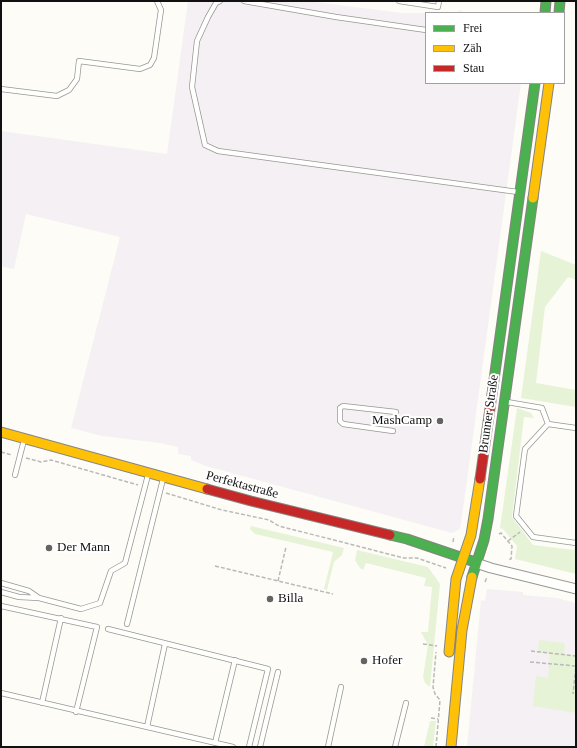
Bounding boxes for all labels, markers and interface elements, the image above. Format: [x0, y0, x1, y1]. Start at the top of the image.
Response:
legend [425, 12, 565, 84]
text: Frei [463, 21, 482, 35]
text: Zäh [463, 41, 482, 55]
text: Stau [463, 61, 484, 75]
street label: Brunner Straße [476, 374, 502, 454]
place label: MashCamp [372, 413, 432, 429]
marker: MashCamp [435, 416, 445, 426]
street label: Perfektastraße [204, 468, 280, 502]
place label: Der Mann [57, 540, 110, 556]
marker: Der Mann [44, 543, 54, 553]
place label: Billa [278, 591, 303, 607]
marker: Billa [265, 594, 275, 604]
place label: Hofer [372, 653, 402, 669]
marker: Hofer [359, 656, 369, 666]

